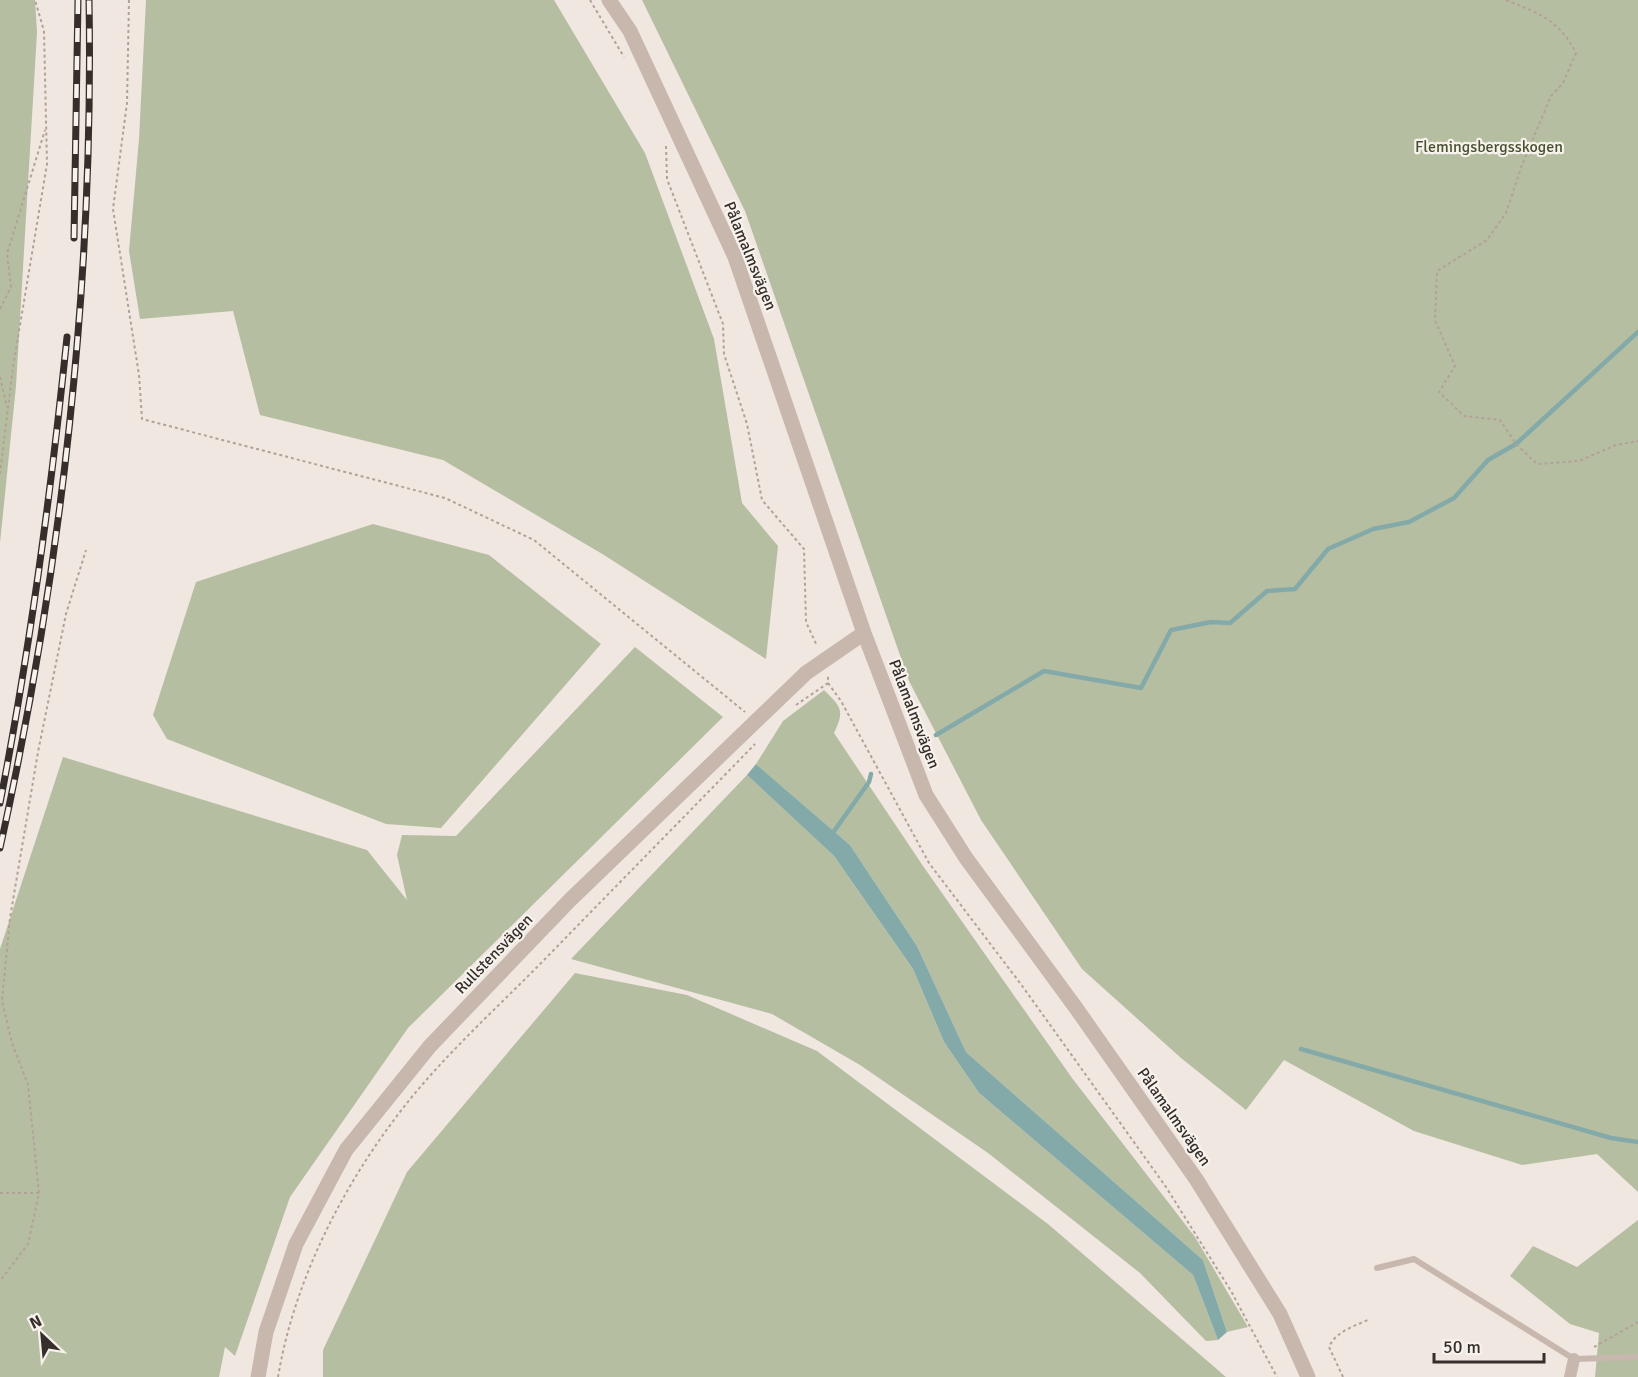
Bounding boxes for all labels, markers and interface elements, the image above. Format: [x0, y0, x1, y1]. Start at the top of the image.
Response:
park label: Flemingsbergsskogen [1415, 137, 1563, 157]
street label: Pålamalmsvägen [719, 199, 781, 313]
street label: Pålamalmsvägen [884, 657, 944, 771]
street label: Rullstensvägen [451, 910, 537, 998]
street label: Pålamalmsvägen [1133, 1064, 1215, 1170]
north arrow [12, 1305, 72, 1365]
text: N [26, 1311, 45, 1334]
scale bar [1434, 1326, 1544, 1364]
text: 50 m [1443, 1336, 1481, 1358]

